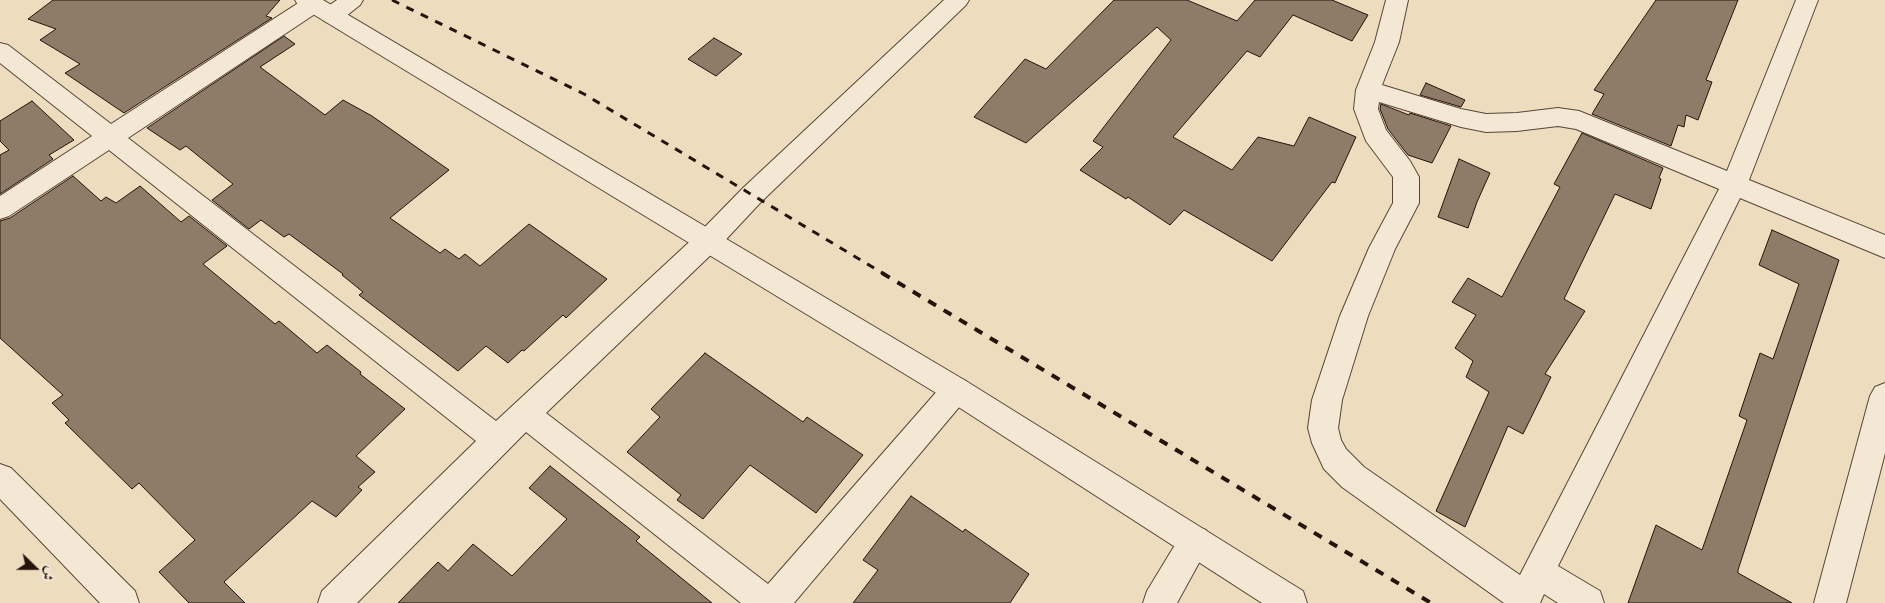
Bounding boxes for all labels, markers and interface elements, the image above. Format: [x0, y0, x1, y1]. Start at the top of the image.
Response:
north arrow [10, 543, 60, 593]
text: ش [38, 564, 60, 583]

